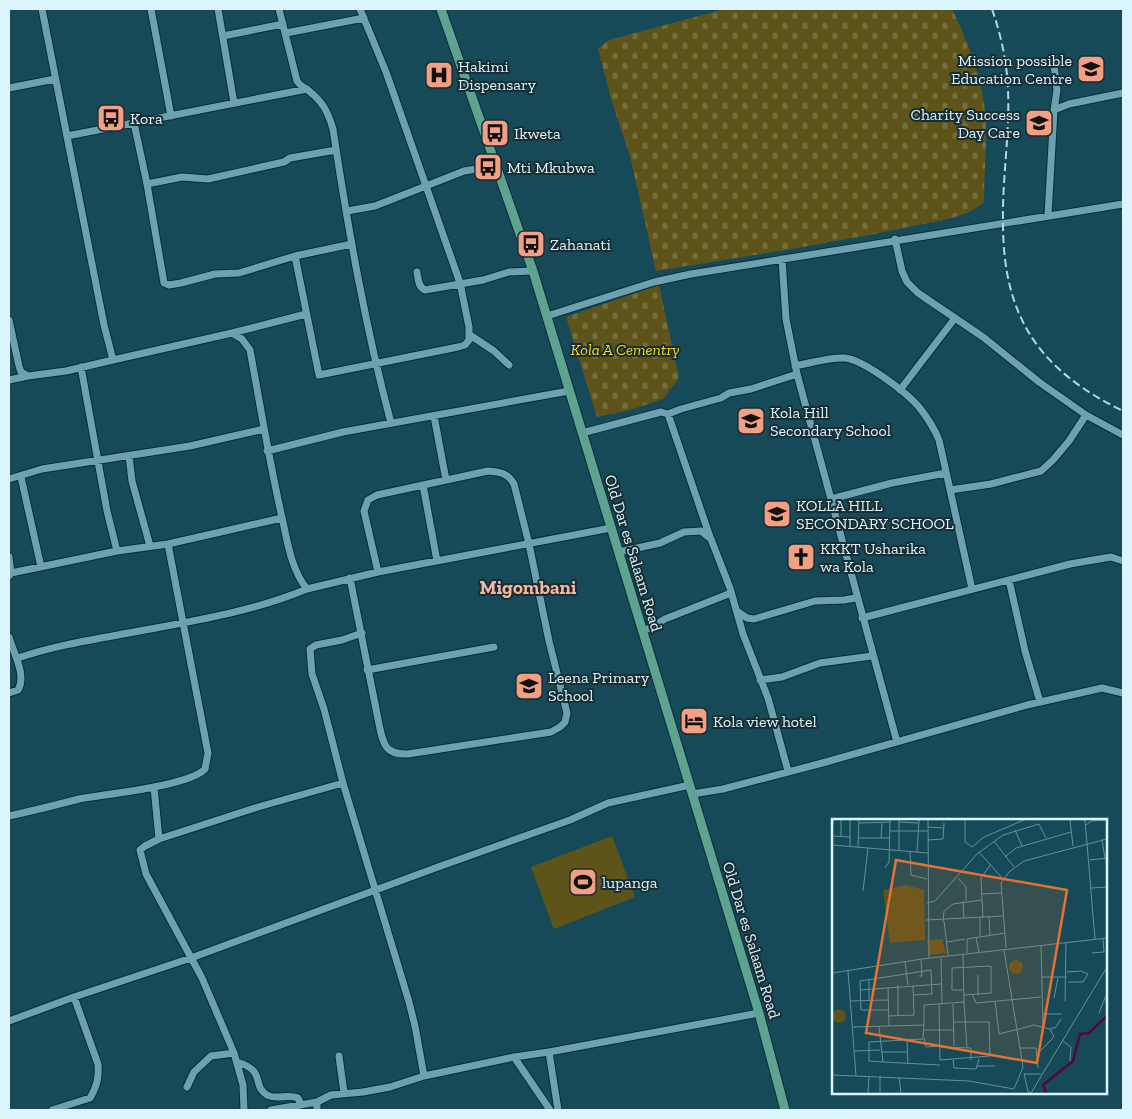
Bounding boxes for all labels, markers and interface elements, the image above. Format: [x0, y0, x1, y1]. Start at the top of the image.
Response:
place label: Mission possible Education Centre [951, 51, 1072, 88]
school or university icon: Mission possible Education Centre [1076, 54, 1106, 84]
place label: Hakimi Dispensary [458, 57, 537, 94]
hospital icon: Hakimi Dispensary [424, 60, 454, 90]
bus stop icon: Kora [96, 103, 126, 133]
place label: Charity Success Day Care [911, 105, 1020, 142]
school or university icon: Charity Success Day Care [1024, 108, 1054, 138]
place label: Kora [130, 109, 163, 128]
bus stop icon: Ikweta [480, 118, 510, 148]
place label: Ikweta [514, 124, 561, 143]
bus stop icon: Mti Mkubwa [473, 152, 503, 182]
place label: Mti Mkubwa [507, 158, 595, 177]
bus stop icon: Zahanati [516, 229, 546, 259]
place label: Zahanati [550, 235, 611, 254]
park label: Kola A Cementry [571, 340, 680, 359]
place label: Kola Hill Secondary School [770, 403, 891, 440]
school or university icon: Kola Hill Secondary School [736, 406, 766, 436]
street label: Old Dar es Salaam Road [601, 472, 667, 634]
place label: KOLLA HILL SECONDARY SCHOOL [796, 496, 954, 533]
school or university icon: KOLLA HILL SECONDARY SCHOOL [762, 499, 792, 529]
place label: KKKT Usharika wa Kola [820, 539, 926, 576]
church icon: KKKT Usharika wa Kola [786, 542, 816, 572]
district label: Migombani [479, 576, 577, 599]
place label: Leena Primary School [548, 668, 650, 705]
school or university icon: Leena Primary School [514, 671, 544, 701]
hotel icon: Kola view hotel [679, 706, 709, 736]
place label: Kola view hotel [713, 712, 817, 731]
inset map [832, 819, 1107, 1094]
street label: Old Dar es Salaam Road [719, 859, 785, 1021]
sports icon: lupanga [568, 867, 598, 897]
place label: lupanga [602, 873, 658, 892]

